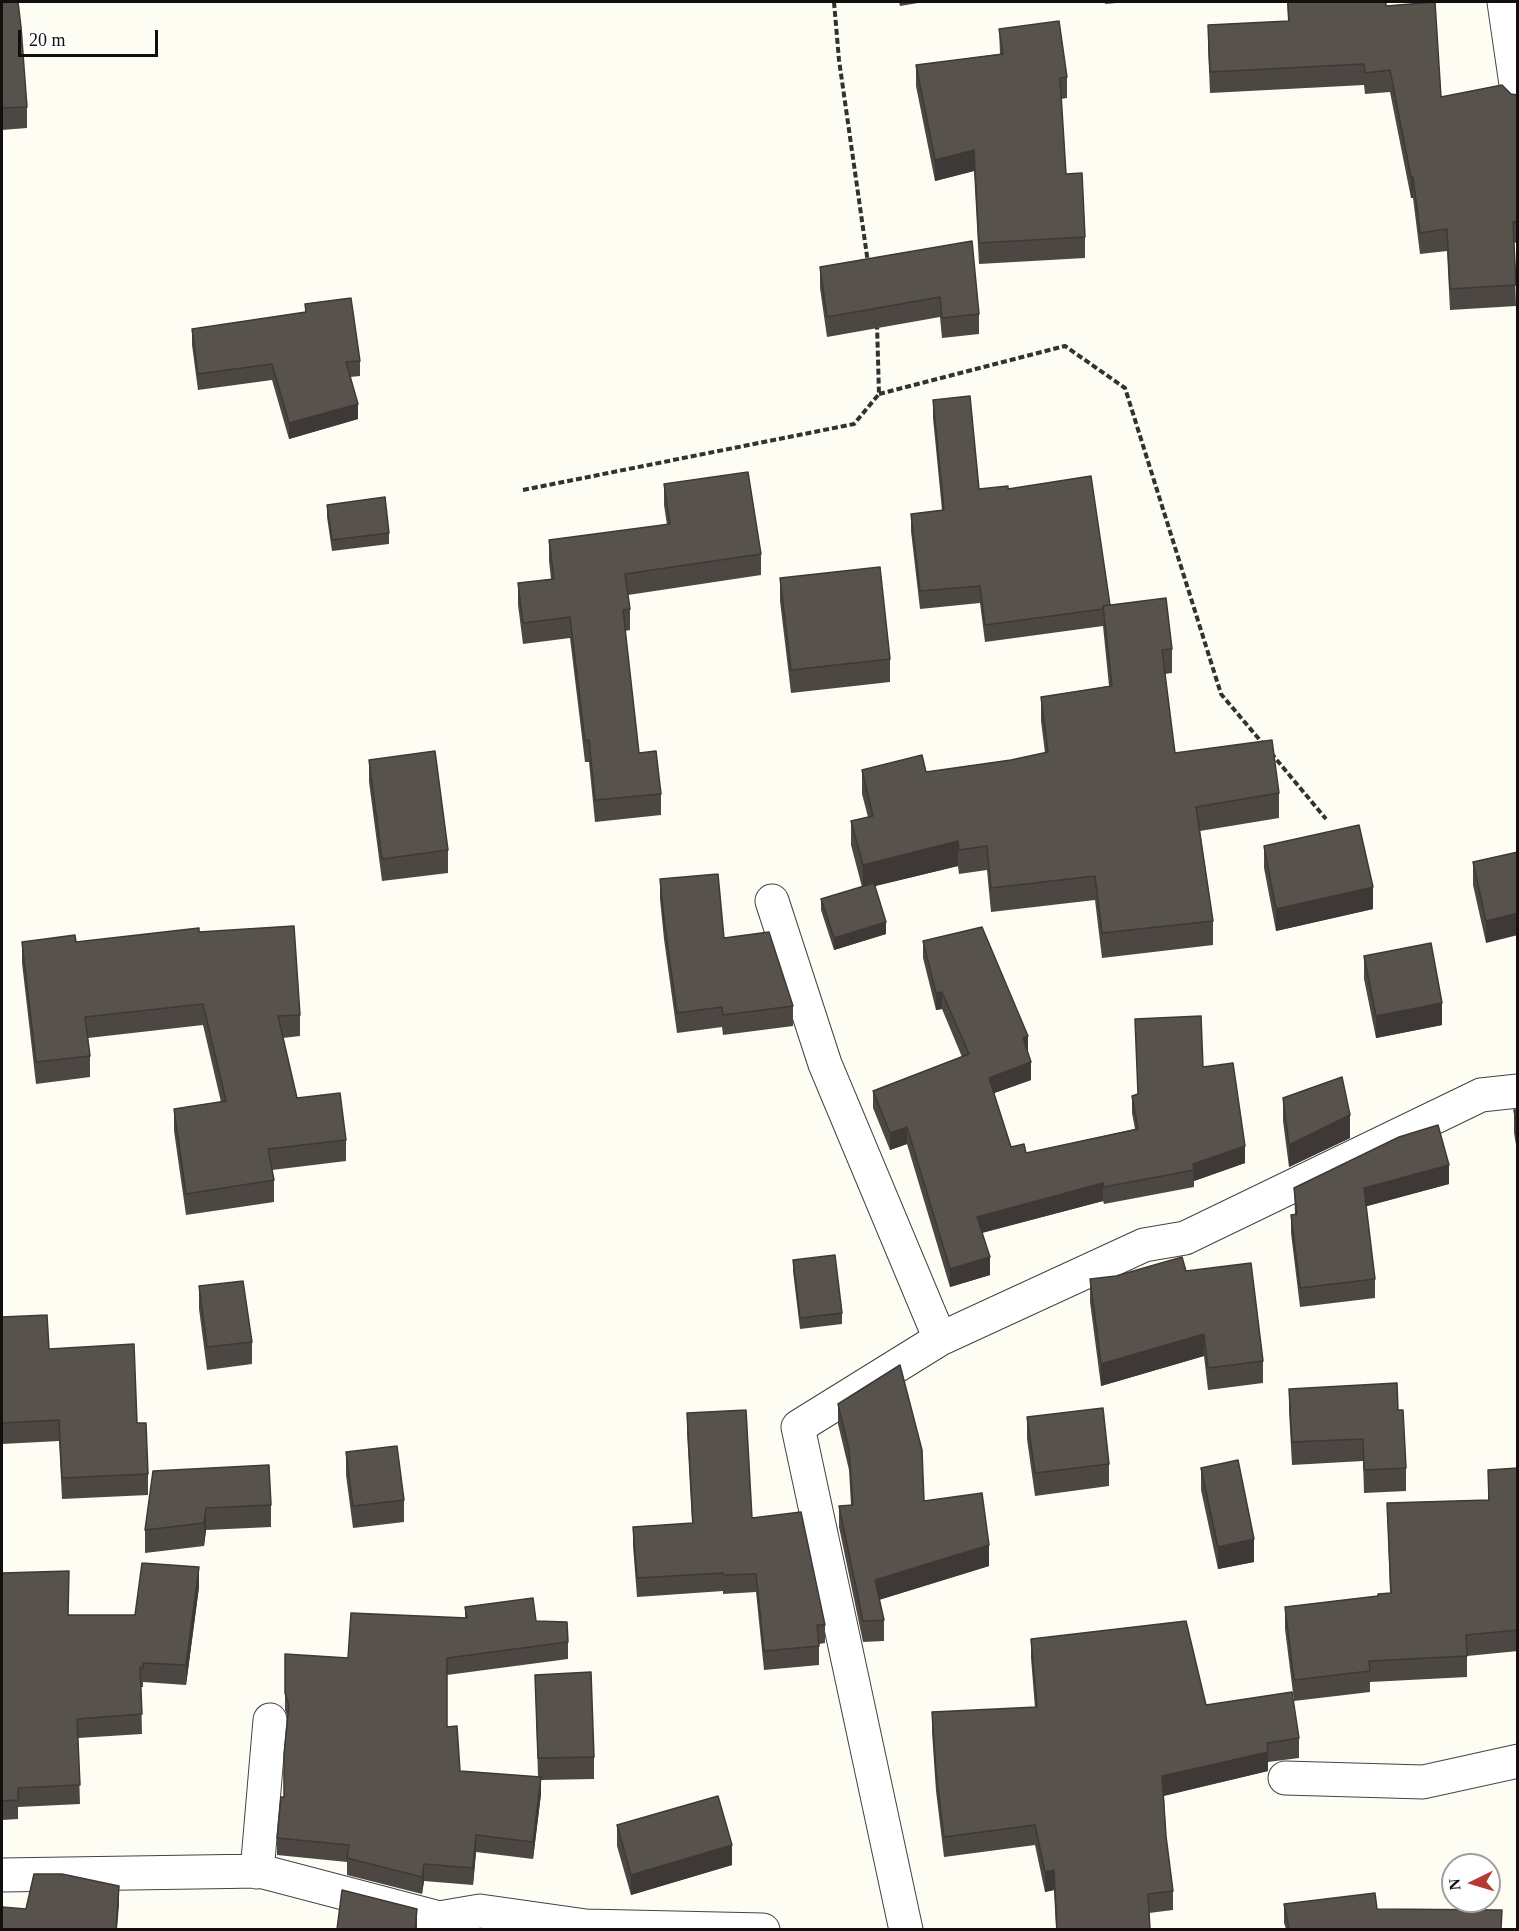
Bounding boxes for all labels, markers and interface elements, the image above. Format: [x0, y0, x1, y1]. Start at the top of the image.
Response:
scale bar [21, 18, 160, 56]
text: 20 m [29, 30, 66, 50]
north arrow [1441, 1853, 1501, 1913]
text: N [1446, 1878, 1464, 1891]

